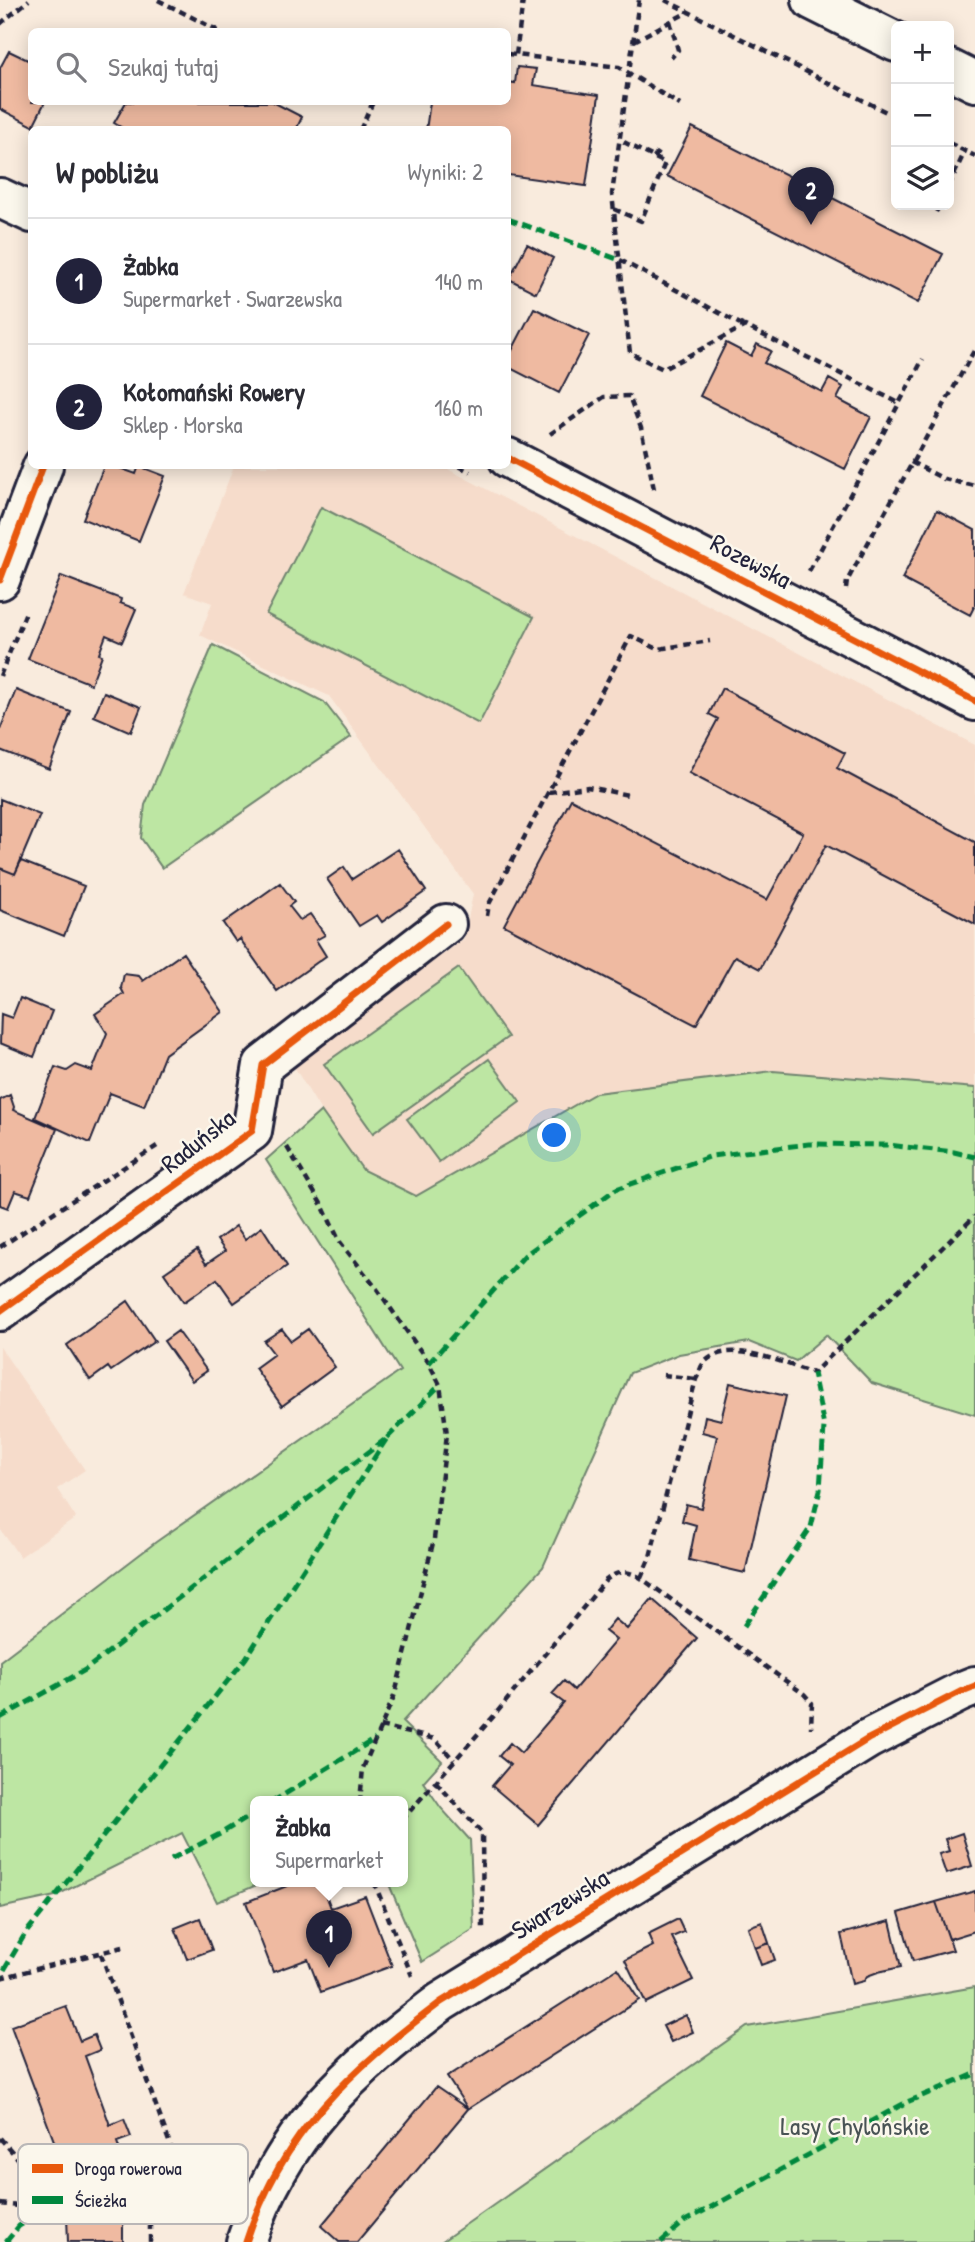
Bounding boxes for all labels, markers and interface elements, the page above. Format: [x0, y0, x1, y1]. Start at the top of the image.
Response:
map controls [891, 21, 954, 210]
button: + [891, 21, 954, 84]
search box [28, 28, 511, 105]
icon: search [52, 48, 90, 86]
text: Szukaj tutaj [108, 49, 219, 84]
button: − [891, 84, 954, 147]
button: layers [891, 147, 954, 210]
text: W pobliżu [56, 152, 158, 192]
text: Wyniki: 2 [407, 156, 483, 187]
pin: 2 [788, 167, 834, 225]
text: Żabka [123, 248, 178, 283]
text: 1 [75, 266, 83, 297]
text: 140 m [435, 266, 483, 297]
text: Supermarket · Swarzewska [123, 283, 342, 314]
text: Kołomański Rowery [123, 374, 305, 409]
text: 2 [74, 392, 84, 423]
text: 160 m [434, 392, 483, 423]
text: Sklep · Morska [123, 409, 243, 440]
street label: Rozewska [705, 525, 798, 596]
street label: Raduńska [153, 1101, 242, 1181]
your location [537, 1118, 571, 1152]
popup [250, 1796, 408, 1887]
text: Żabka [275, 1809, 330, 1844]
text: Supermarket [275, 1844, 383, 1875]
street label: Swarzewska [504, 1860, 615, 1947]
pin: 1 [306, 1910, 352, 1968]
park label: Lasy Chylońskie [780, 2108, 930, 2143]
legend [18, 2144, 248, 2224]
text: Droga rowerowa [75, 2155, 182, 2181]
text: Ścieżka [75, 2187, 127, 2213]

